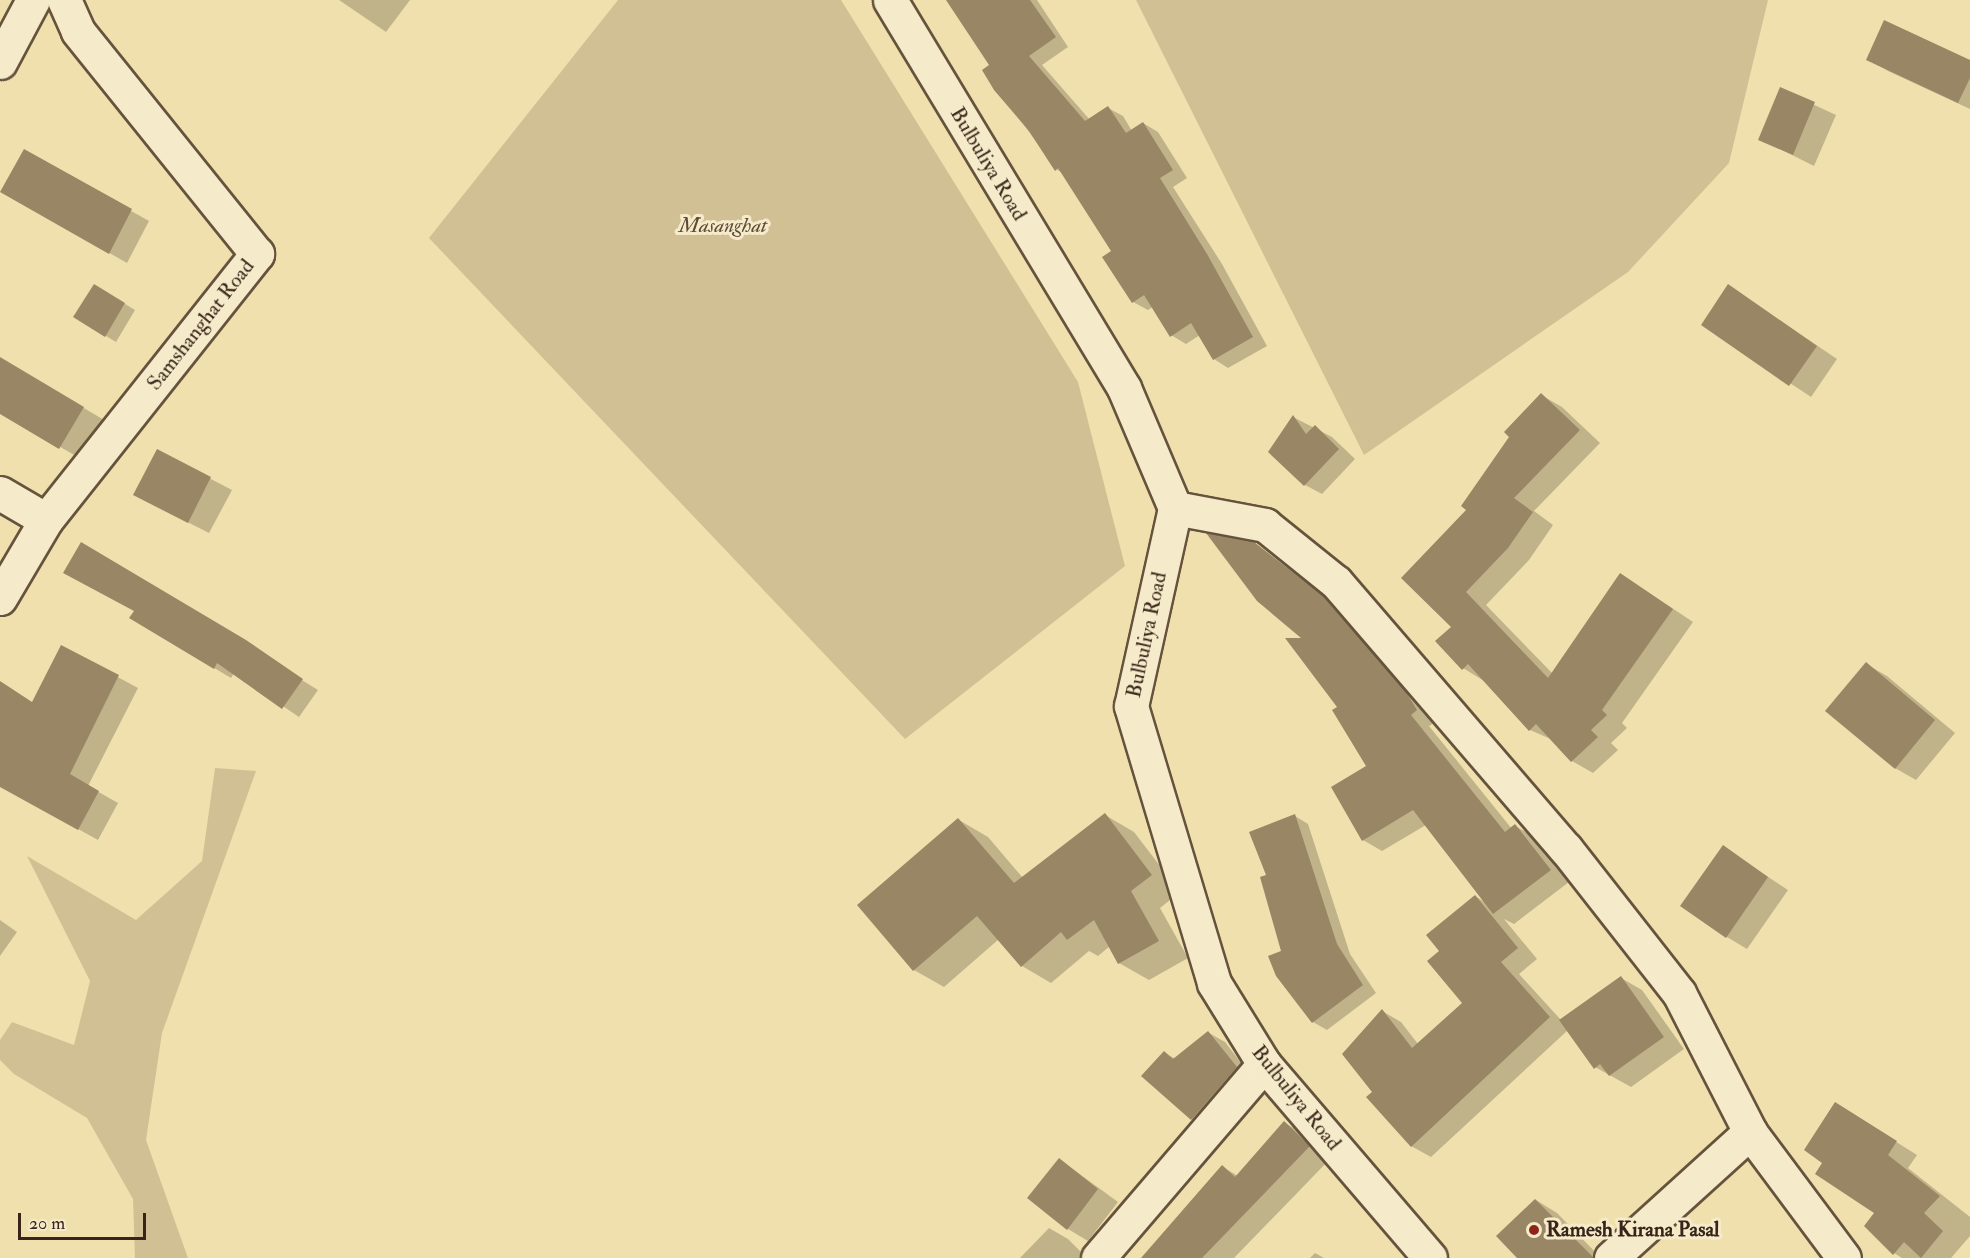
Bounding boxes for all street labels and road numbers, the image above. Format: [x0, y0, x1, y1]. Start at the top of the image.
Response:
street label: Bulbuliya Road [944, 103, 1032, 225]
street label: Samshanghat Road [142, 254, 260, 396]
street label: Bulbuliya Road [1121, 570, 1173, 700]
street label: Bulbuliya Road [1246, 1040, 1346, 1156]

